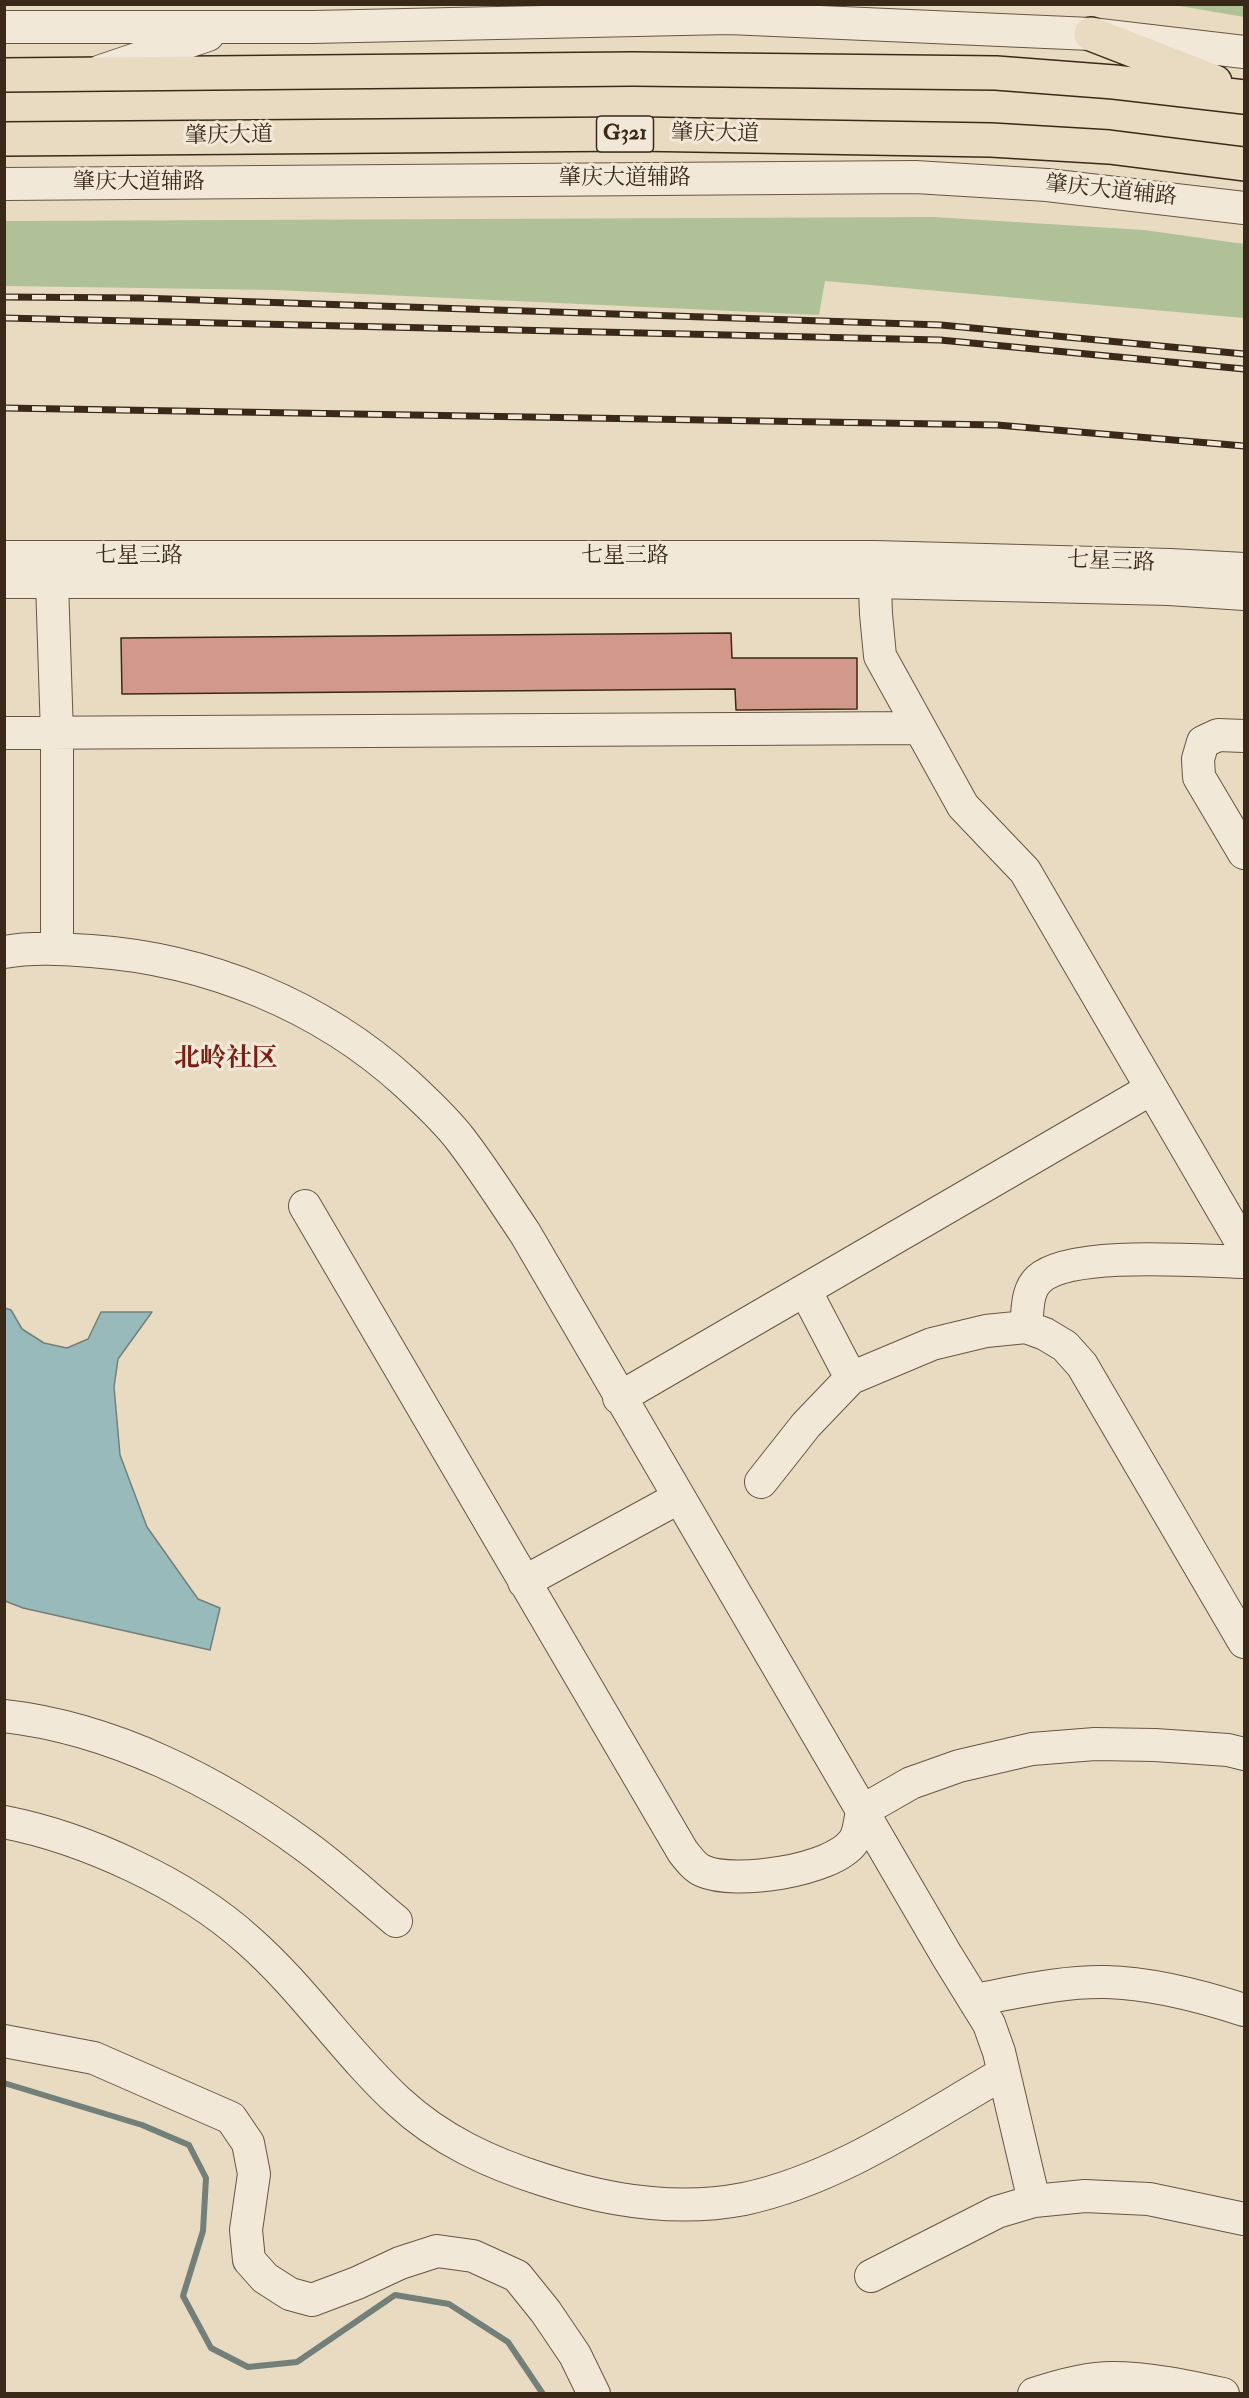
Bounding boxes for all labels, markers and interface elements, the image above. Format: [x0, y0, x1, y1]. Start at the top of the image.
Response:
road number: G321 [596, 116, 654, 152]
street label: 肇庆大道 [671, 121, 759, 149]
street label: 肇庆大道 [185, 123, 273, 151]
street label: 肇庆大道辅路 [559, 166, 691, 192]
street label: 肇庆大道辅路 [73, 170, 205, 196]
street label: 肇庆大道辅路 [1044, 172, 1178, 212]
street label: 七星三路 [95, 544, 183, 570]
street label: 七星三路 [581, 544, 669, 570]
street label: 七星三路 [1067, 548, 1155, 578]
district label: 北岭社区 [174, 1044, 278, 1076]

